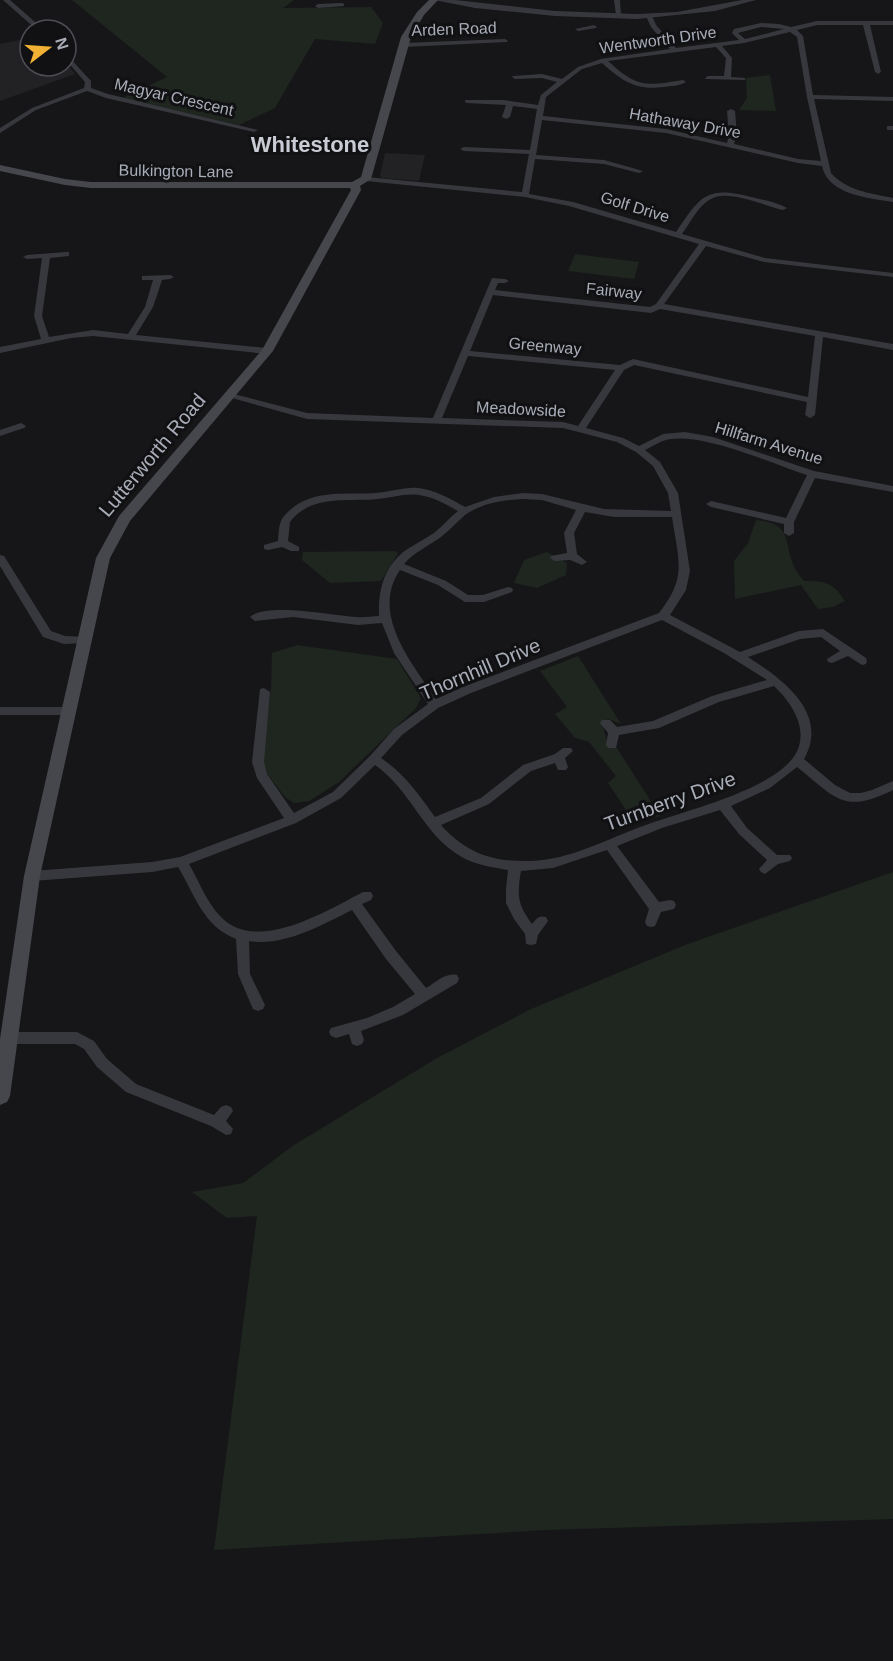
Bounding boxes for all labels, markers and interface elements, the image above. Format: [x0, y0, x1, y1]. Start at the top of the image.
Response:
north arrow [18, 18, 78, 78]
street label: Arden Road [411, 19, 497, 39]
street label: Wentworth Drive [598, 23, 718, 57]
text: N [52, 36, 72, 52]
street label: Magyar Crescent [113, 75, 236, 119]
street label: Hathaway Drive [628, 105, 742, 141]
district label: Whitestone [251, 132, 369, 157]
street label: Bulkington Lane [118, 161, 234, 181]
street label: Golf Drive [599, 188, 672, 226]
street label: Fairway [585, 280, 643, 302]
street label: Greenway [508, 334, 582, 358]
street label: Lutterworth Road [94, 389, 210, 521]
street label: Meadowside [476, 398, 566, 420]
street label: Hillfarm Avenue [713, 419, 825, 467]
street label: Thornhill Drive [416, 634, 544, 704]
street label: Turnberry Drive [601, 767, 739, 835]

